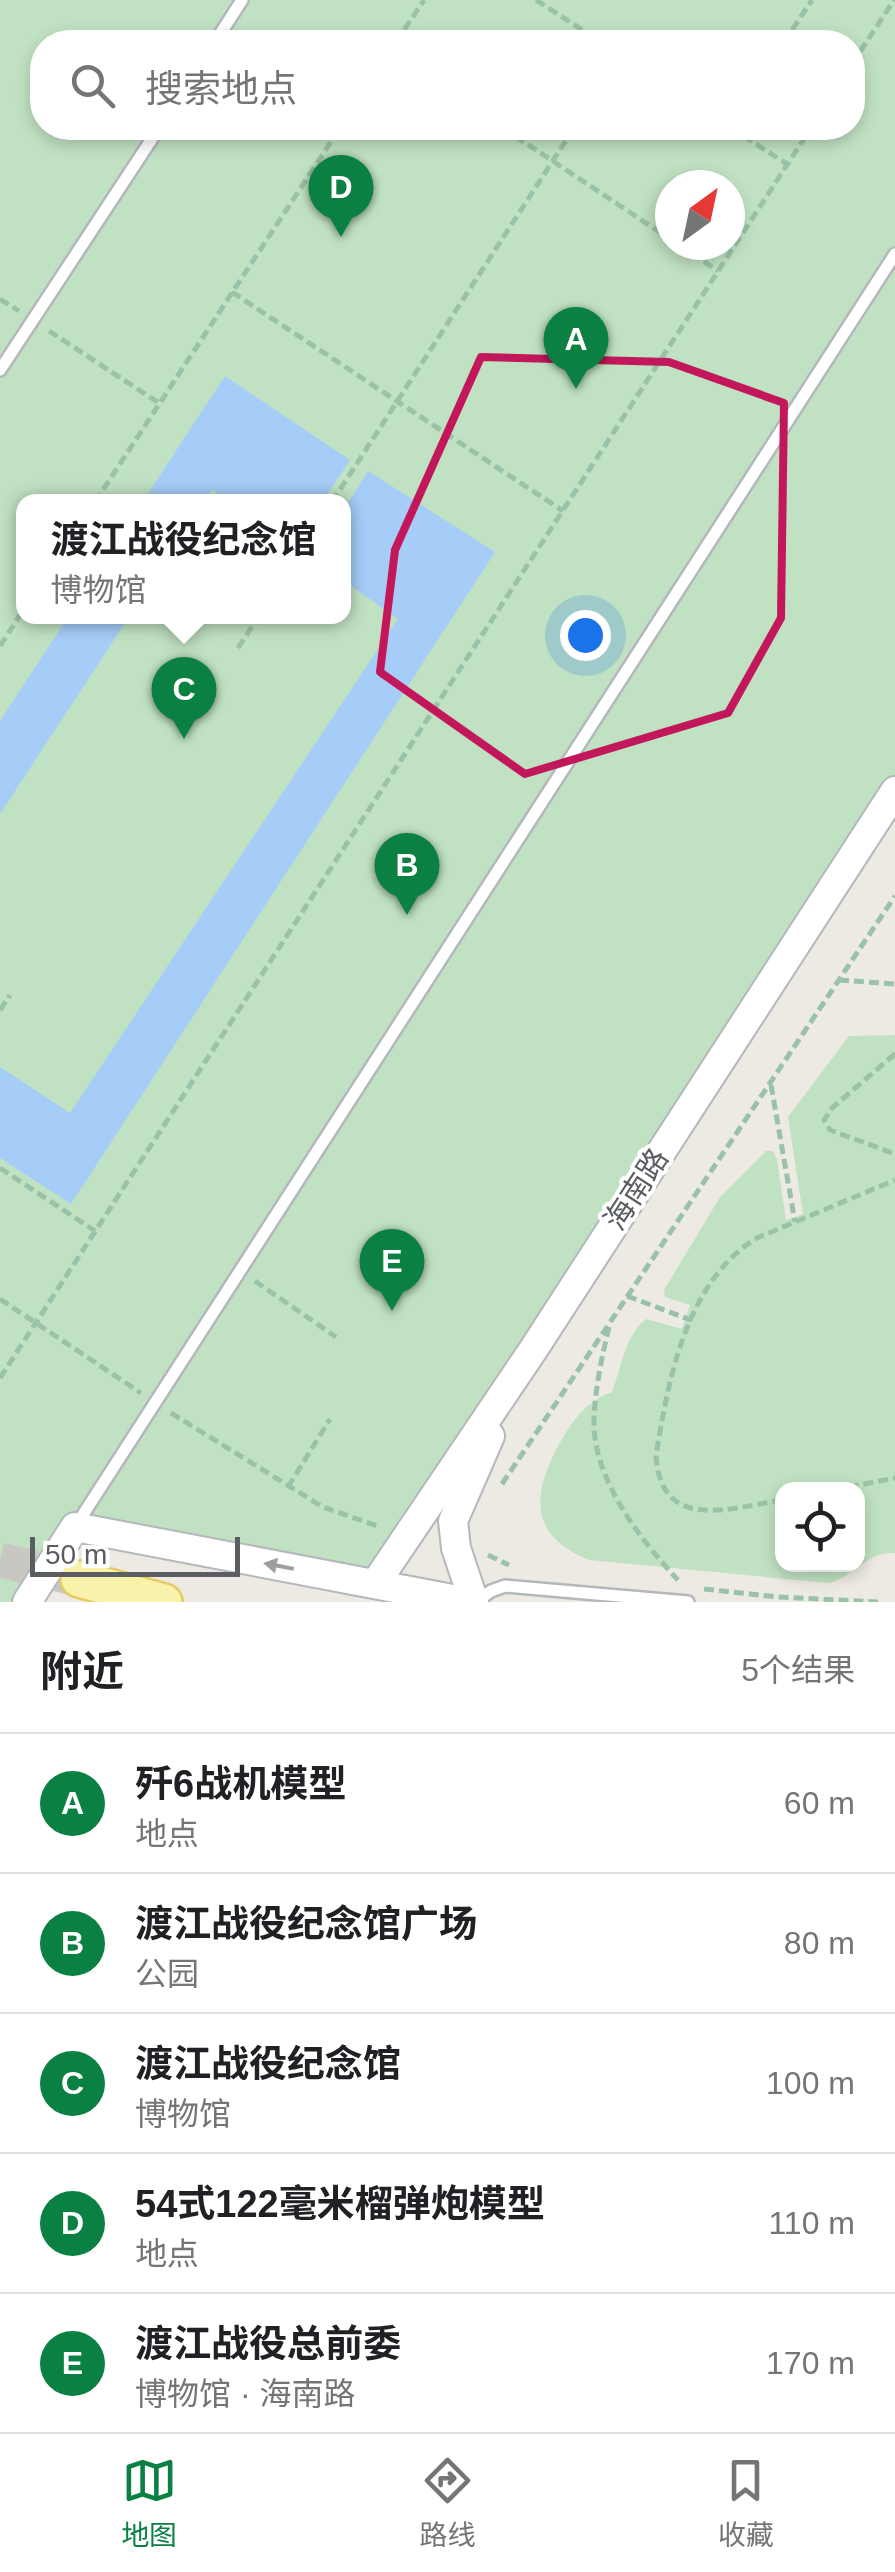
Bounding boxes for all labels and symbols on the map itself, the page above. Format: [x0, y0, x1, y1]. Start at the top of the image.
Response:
pin: D [308, 154, 374, 237]
north arrow [655, 170, 745, 260]
pin: A [544, 306, 608, 389]
your location [560, 610, 611, 661]
pin: C [152, 656, 216, 739]
pin: B [374, 832, 440, 915]
street label: 海南路 [598, 1142, 674, 1236]
pin: E [360, 1228, 424, 1311]
scale bar [30, 1532, 240, 1576]
one-way arrow [263, 1558, 294, 1573]

